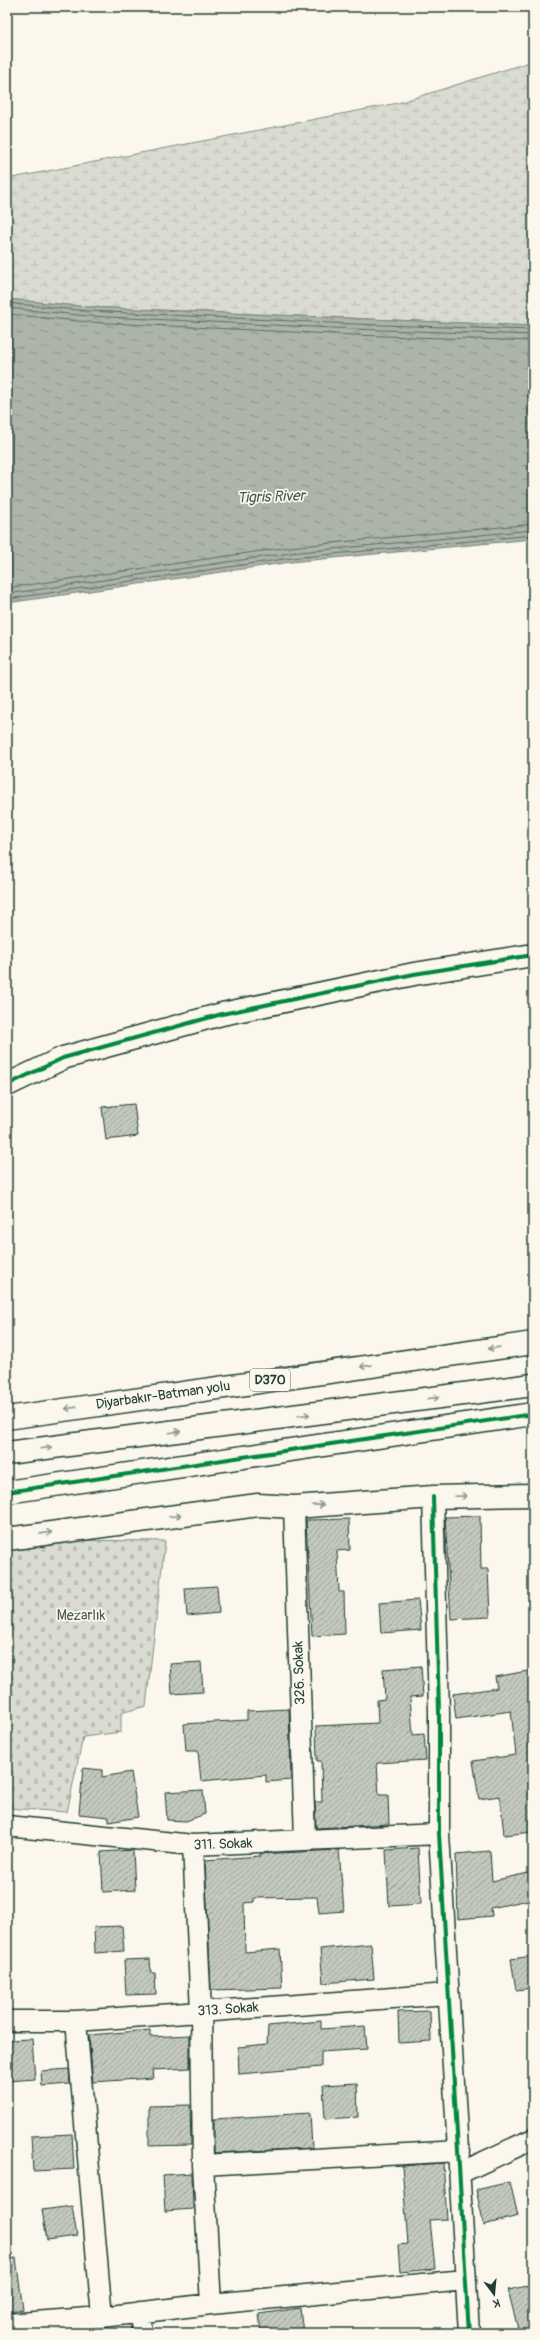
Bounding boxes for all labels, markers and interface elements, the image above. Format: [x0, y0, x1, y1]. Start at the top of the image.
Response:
water label: Tigris River [237, 486, 307, 508]
one-way arrow [488, 1344, 501, 1352]
one-way arrow [360, 1362, 373, 1370]
road number: D370 [250, 1369, 290, 1391]
street label: Diyarbakır-Batman yolu [95, 1377, 231, 1413]
one-way arrow [426, 1395, 439, 1402]
one-way arrow [65, 1404, 78, 1412]
one-way arrow [297, 1411, 310, 1419]
one-way arrow [168, 1428, 181, 1435]
one-way arrow [39, 1444, 52, 1452]
one-way arrow [454, 1493, 467, 1500]
one-way arrow [311, 1501, 324, 1508]
one-way arrow [168, 1512, 181, 1520]
one-way arrow [39, 1529, 52, 1537]
park label: Mezarlık [57, 1607, 106, 1624]
street label: 326. Sokak [289, 1641, 309, 1705]
street label: 311. Sokak [193, 1834, 253, 1854]
street label: 313. Sokak [197, 1998, 259, 2020]
north arrow [474, 2274, 514, 2314]
text: K [491, 2296, 502, 2310]

